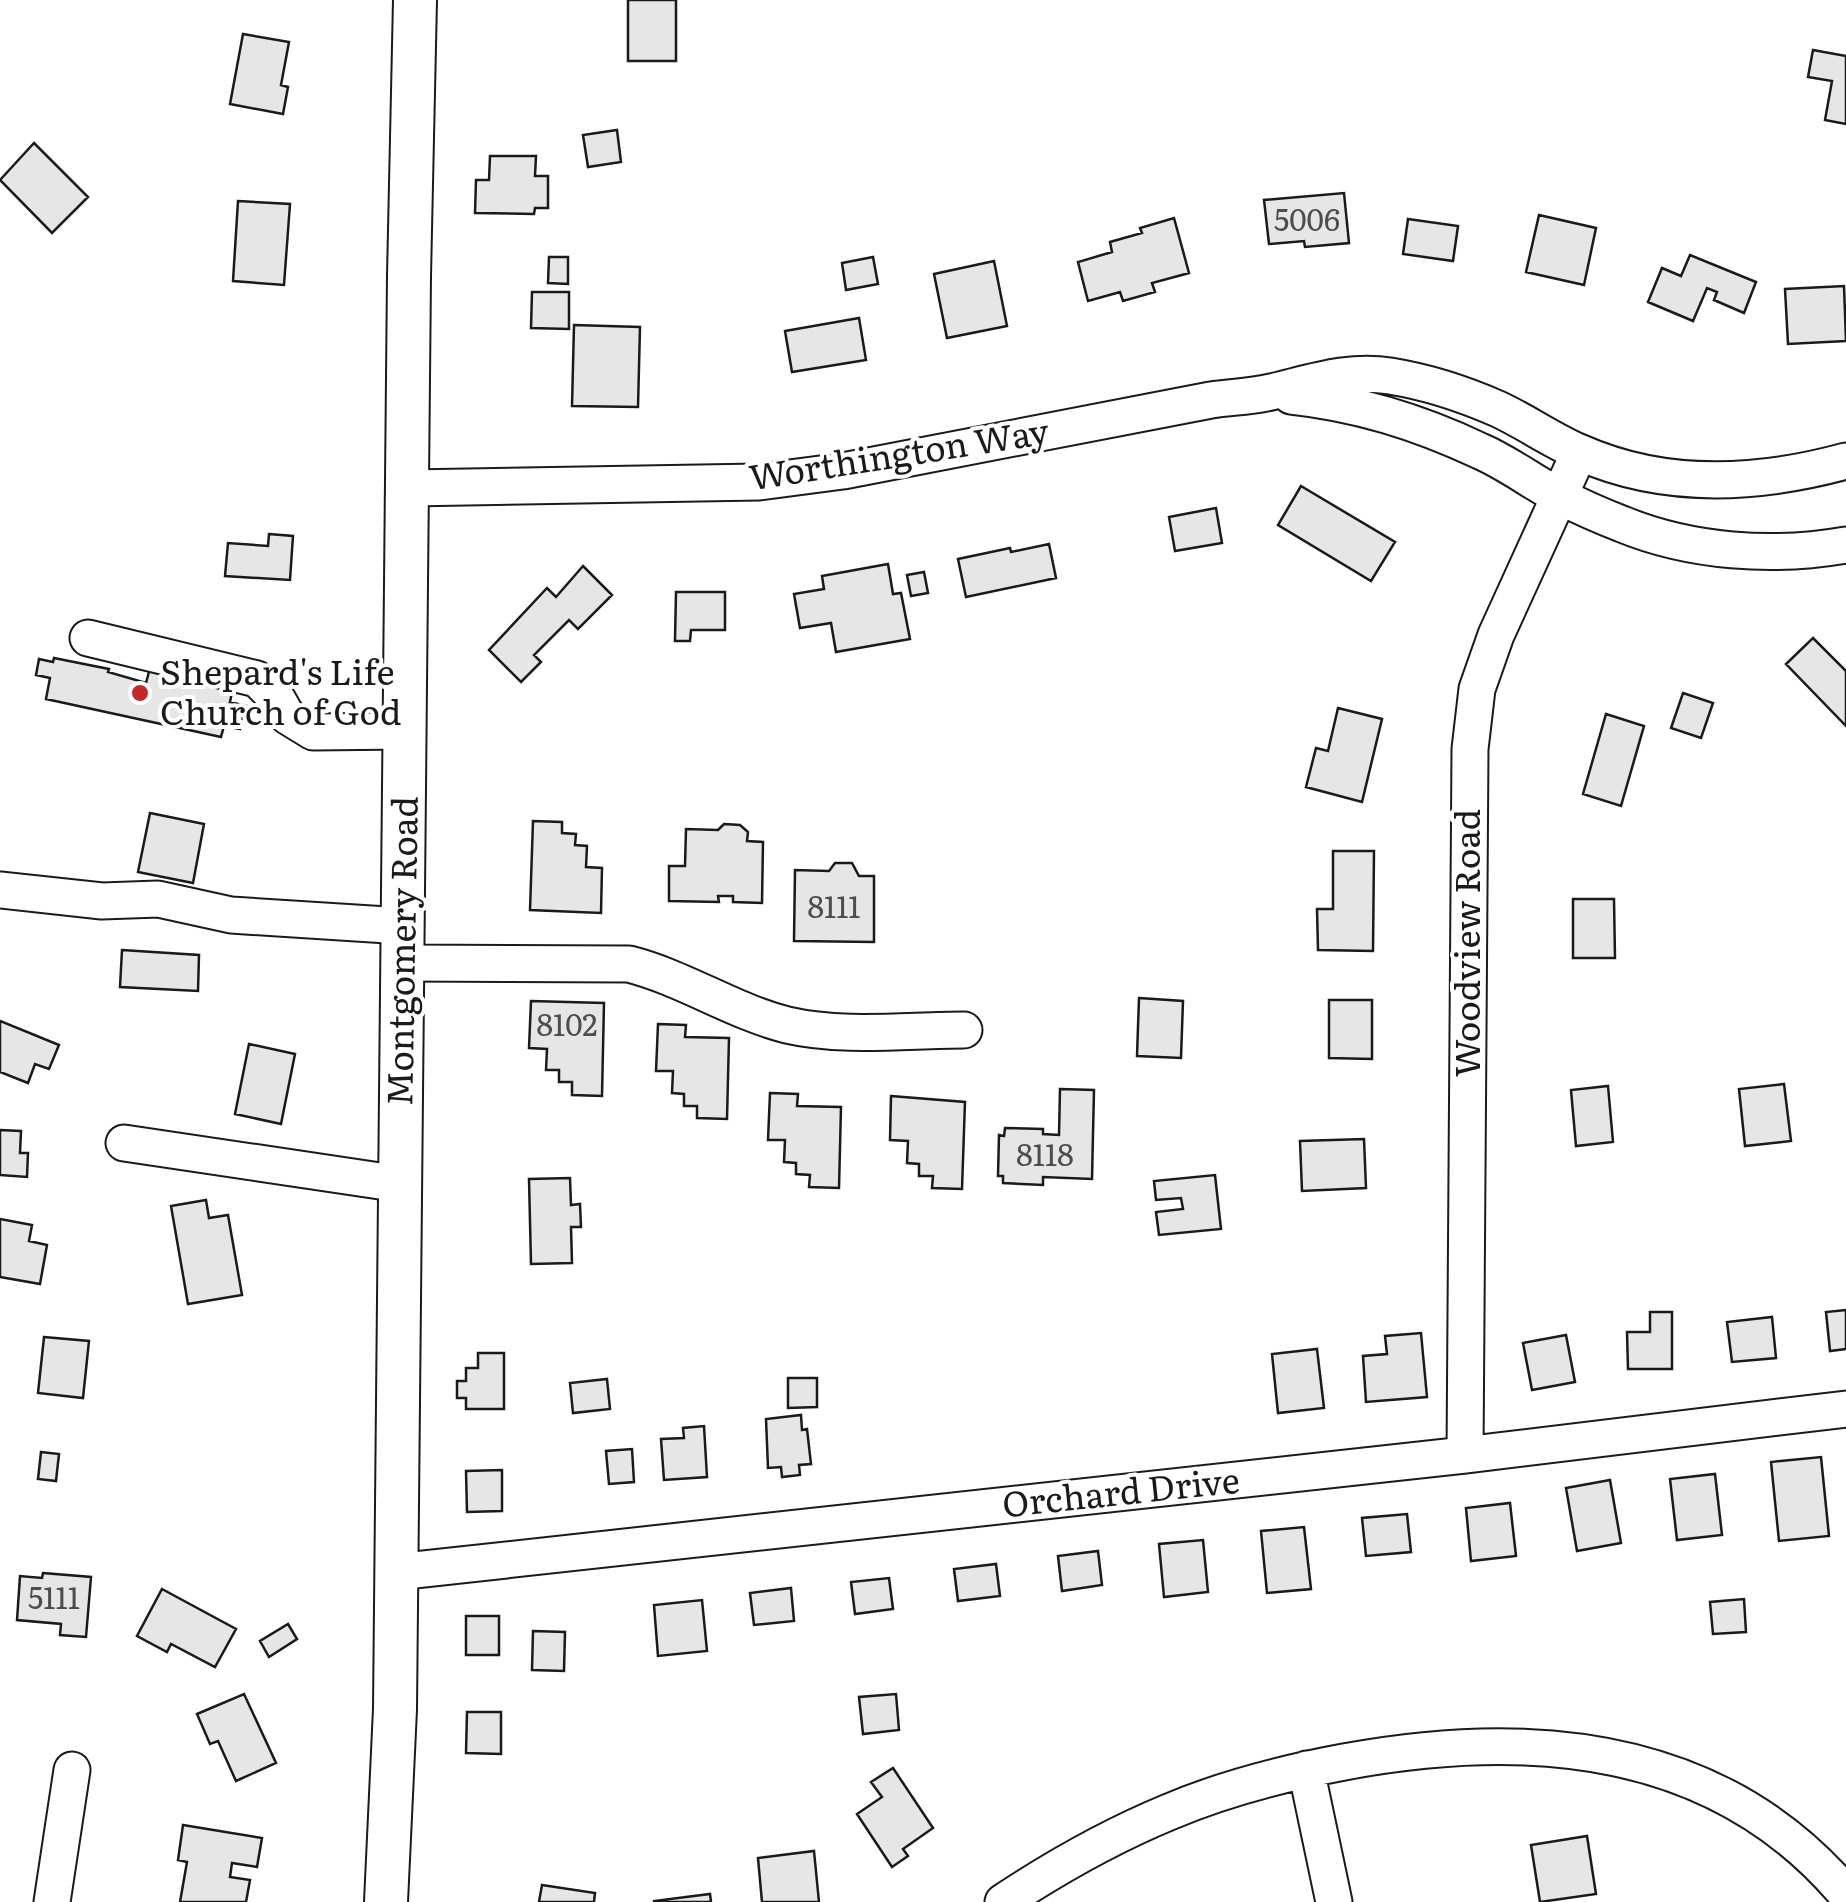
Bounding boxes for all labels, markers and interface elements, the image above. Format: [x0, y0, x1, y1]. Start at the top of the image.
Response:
house number: 5006 [1274, 196, 1340, 240]
street label: Worthington Way [745, 403, 1053, 501]
place label: Shepard's Life Church of God [160, 644, 401, 736]
marker: Shepard's Life Church of God [129, 682, 151, 704]
street label: Montgomery Road [371, 796, 429, 1106]
street label: Woodview Road [1439, 809, 1491, 1077]
house number: 8111 [807, 883, 861, 927]
house number: 8102 [537, 1001, 598, 1045]
house number: 8118 [1016, 1131, 1074, 1175]
street label: Orchard Drive [999, 1452, 1242, 1528]
house number: 5111 [28, 1574, 80, 1618]

